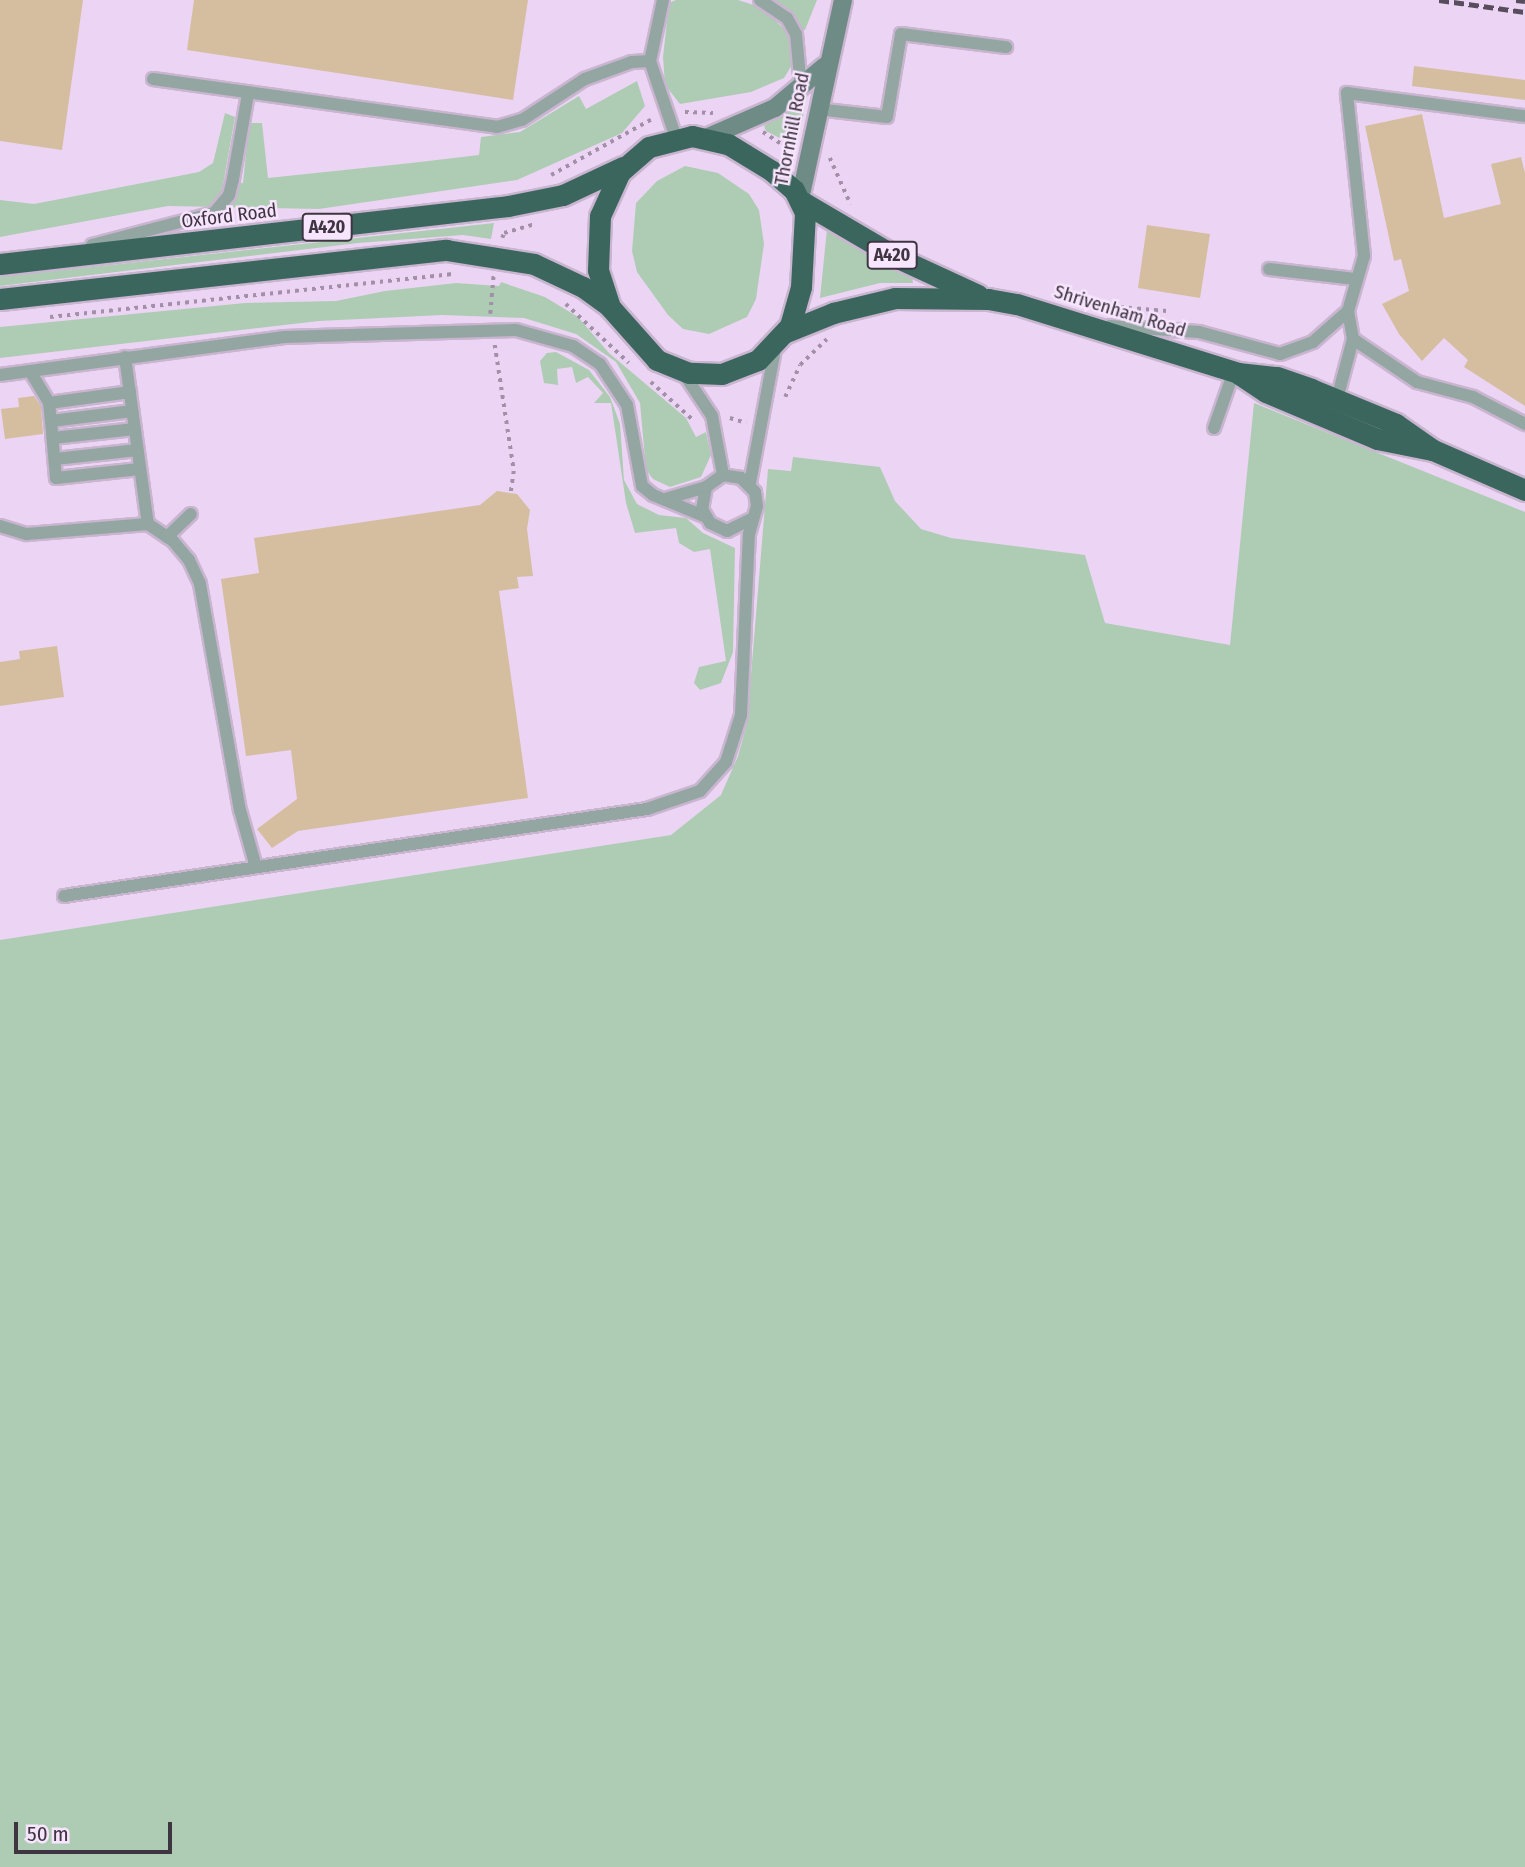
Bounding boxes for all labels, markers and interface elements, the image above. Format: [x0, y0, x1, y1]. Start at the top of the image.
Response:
street label: Thornhill Road [770, 71, 814, 187]
street label: Oxford Road [180, 199, 278, 233]
road number: A420 [301, 212, 353, 242]
road number: A420 [866, 241, 918, 270]
street label: Shrivenham Road [1051, 280, 1189, 342]
scale bar [18, 1808, 175, 1852]
text: 50 m [27, 1821, 69, 1847]

